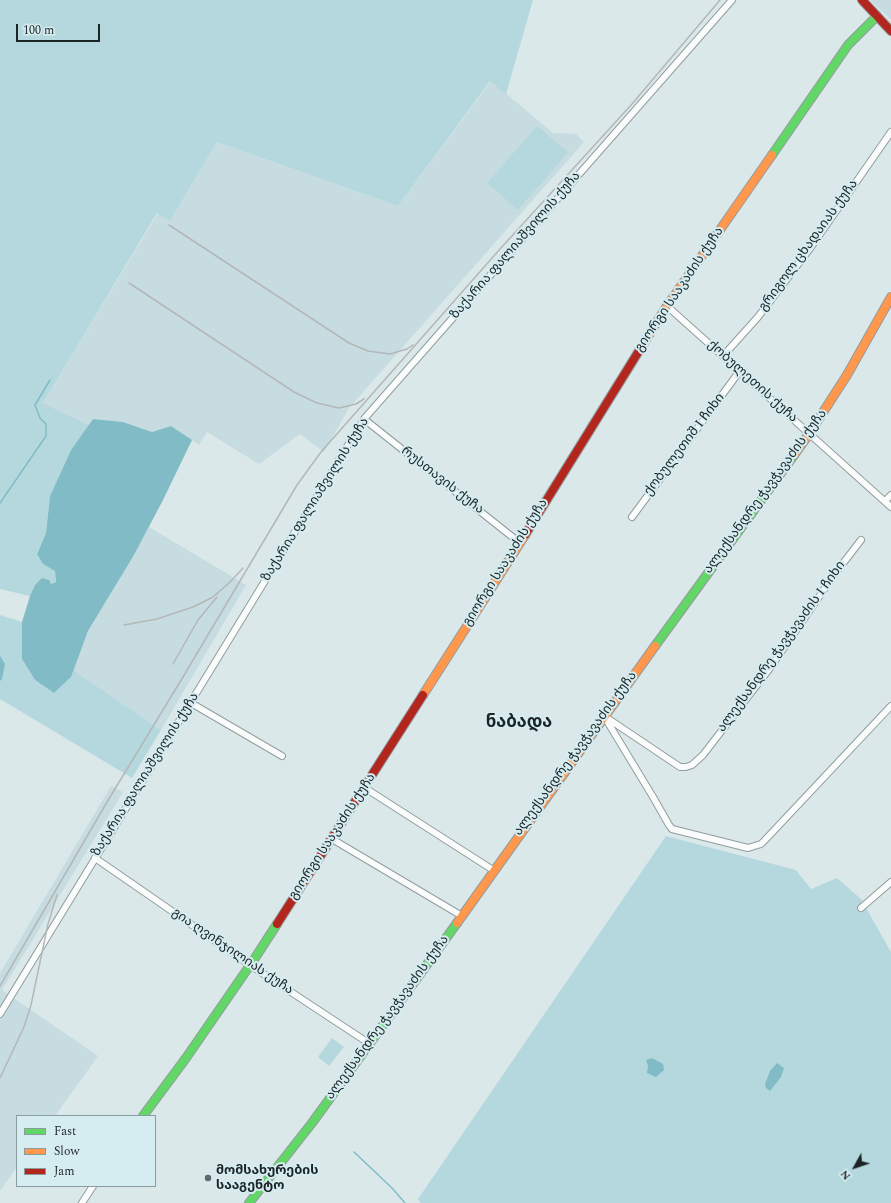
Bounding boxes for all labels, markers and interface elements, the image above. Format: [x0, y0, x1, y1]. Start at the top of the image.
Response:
scale bar [18, 16, 102, 42]
text: 100 m [23, 21, 54, 40]
street label: ზაქარია ფალიაშვილის ქუჩა [448, 169, 584, 323]
street label: გრიგოლ ცხადაიას ქუჩა [756, 177, 862, 315]
street label: გიორგი სააკაძის ქუჩა [632, 225, 728, 355]
street label: ქობულეთის ქუჩა [704, 337, 800, 427]
street label: ქობულეთიშ I ჩიხი [641, 391, 729, 499]
street label: ალექსანდრე ჭავჭავაძის ქუჩა [701, 407, 831, 577]
street label: ზაქარია ფალიაშვილის ქუჩა [259, 415, 373, 585]
street label: რუსთავის ქუჩა [398, 444, 486, 518]
street label: გიორგი სააკაძის ქუჩა [460, 496, 552, 630]
street label: ალექსანდრე ჭავჭავაძის I ჩიხი [715, 558, 849, 736]
street label: ალექსანდრე ჭავჭავაძის ქუჩა [511, 669, 641, 839]
street label: ზაქარია ფალიაშვილის ქუჩა [89, 690, 203, 860]
district label: ნაბადა [486, 714, 552, 734]
street label: გიორგი სააკაძის ქუჩა [286, 771, 380, 903]
street label: გია ღვინჯილიას ქუჩა [168, 905, 296, 999]
street label: ალექსანდრე ჭავჭავაძის ქუჩა [323, 933, 453, 1103]
legend [16, 1115, 156, 1187]
text: Fast [54, 1122, 76, 1141]
text: Slow [54, 1142, 79, 1161]
north arrow [835, 1147, 875, 1187]
text: Jam [54, 1162, 75, 1181]
place label: მომსახურების სააგენტო [216, 1163, 318, 1194]
text: N [836, 1166, 855, 1184]
marker: მომსახურების სააგენტო [203, 1173, 213, 1183]

